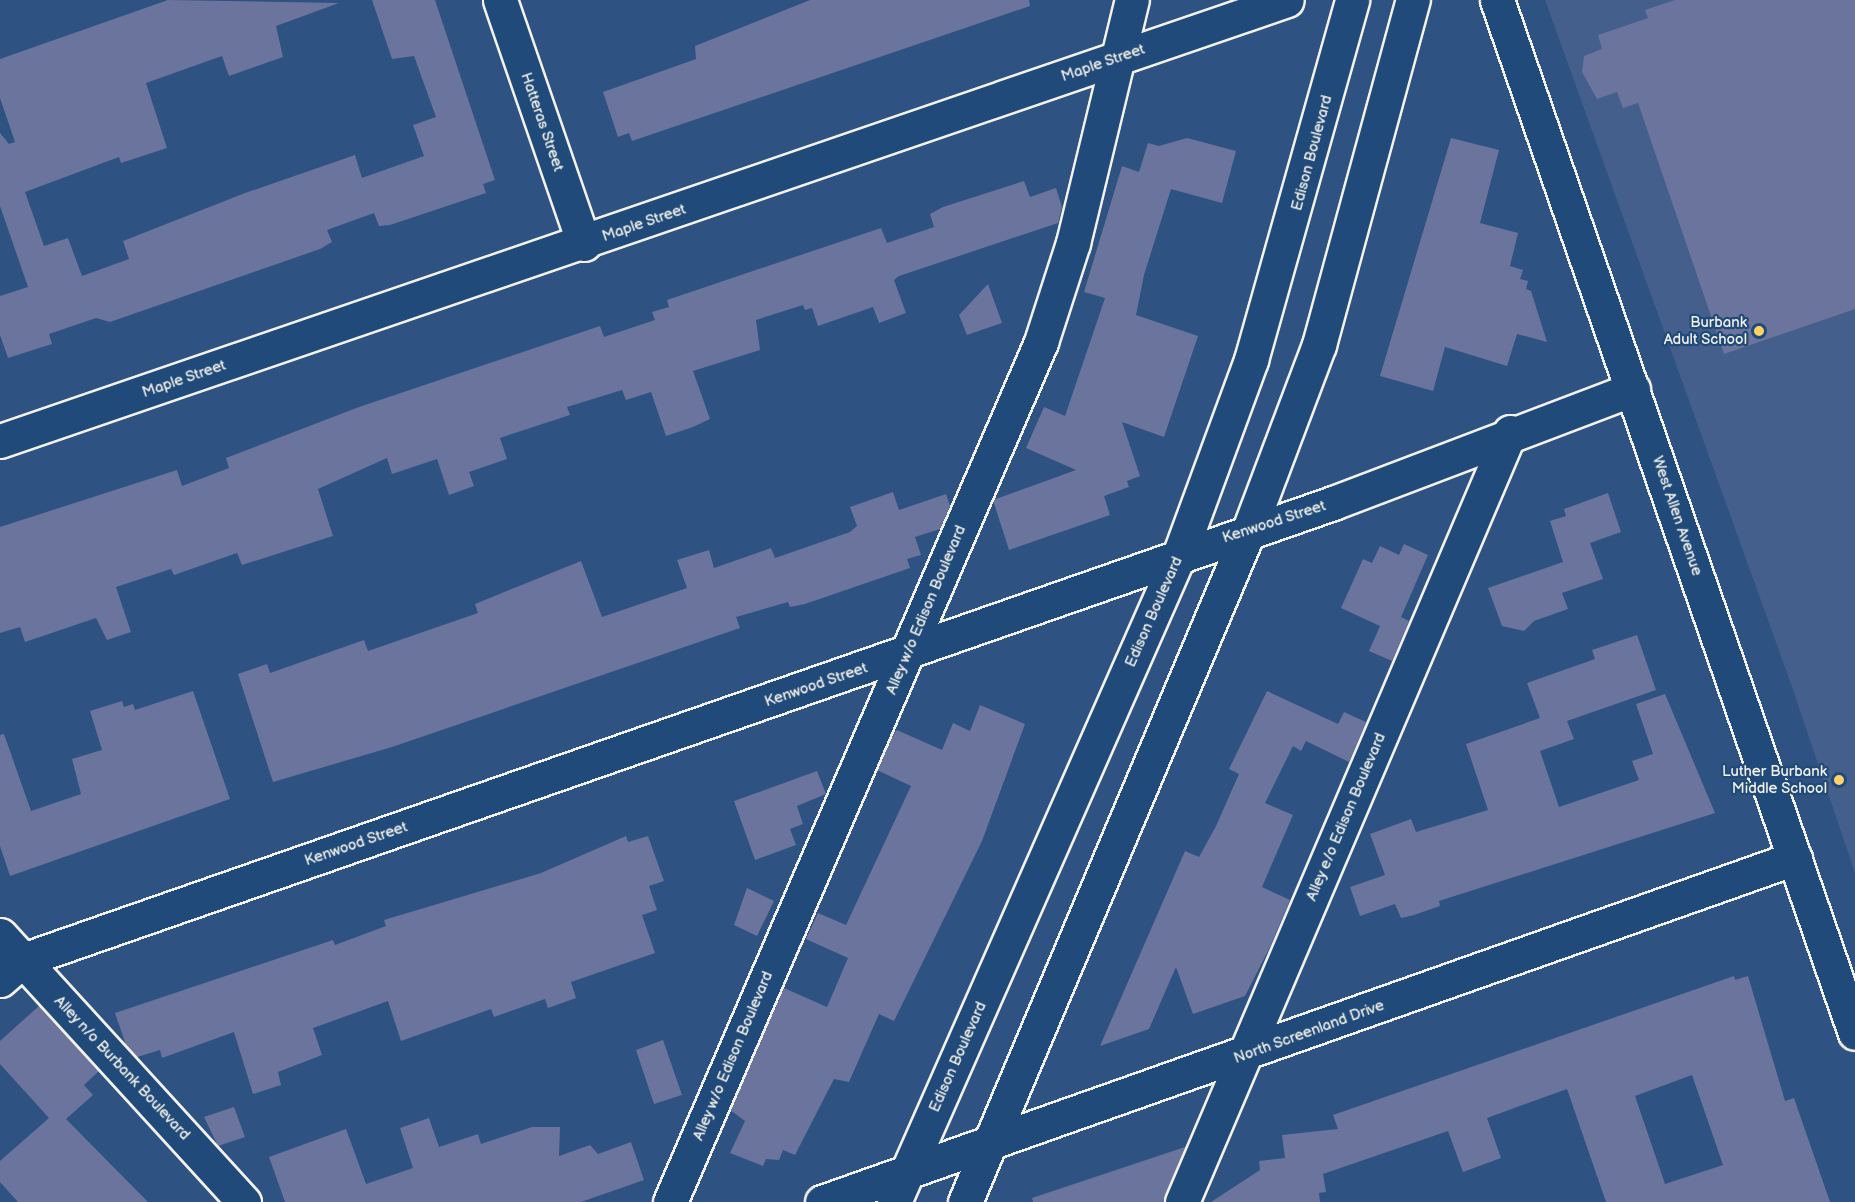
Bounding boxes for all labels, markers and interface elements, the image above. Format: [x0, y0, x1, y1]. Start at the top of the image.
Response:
street label: Maple Street [1059, 40, 1147, 86]
street label: Hatteras Street [517, 70, 567, 174]
street label: Edison Boulevard [1288, 93, 1336, 213]
street label: Maple Street [600, 200, 688, 246]
place label: Burbank Adult School [1663, 313, 1747, 348]
marker: Burbank Adult School [1752, 324, 1766, 338]
street label: Maple Street [140, 356, 228, 402]
street label: West Allen Avenue [1648, 454, 1706, 578]
street label: Kenwood Street [1220, 497, 1328, 547]
street label: Alley w/o Edison Boulevard [882, 522, 970, 698]
street label: Edison Boulevard [1122, 554, 1186, 670]
street label: Kenwood Street [762, 659, 870, 711]
street label: Alley e/o Edison Boulevard [1302, 730, 1390, 904]
place label: Luther Burbank Middle School [1722, 762, 1827, 797]
marker: Luther Burbank Middle School [1832, 773, 1846, 787]
street label: Kenwood Street [302, 818, 410, 870]
street label: Alley w/o Edison Boulevard [689, 968, 777, 1144]
street label: Alley n/o Burbank Boulevard [50, 992, 194, 1144]
street label: North Screenland Drive [1231, 996, 1387, 1068]
street label: Edison Boulevard [926, 999, 990, 1115]

